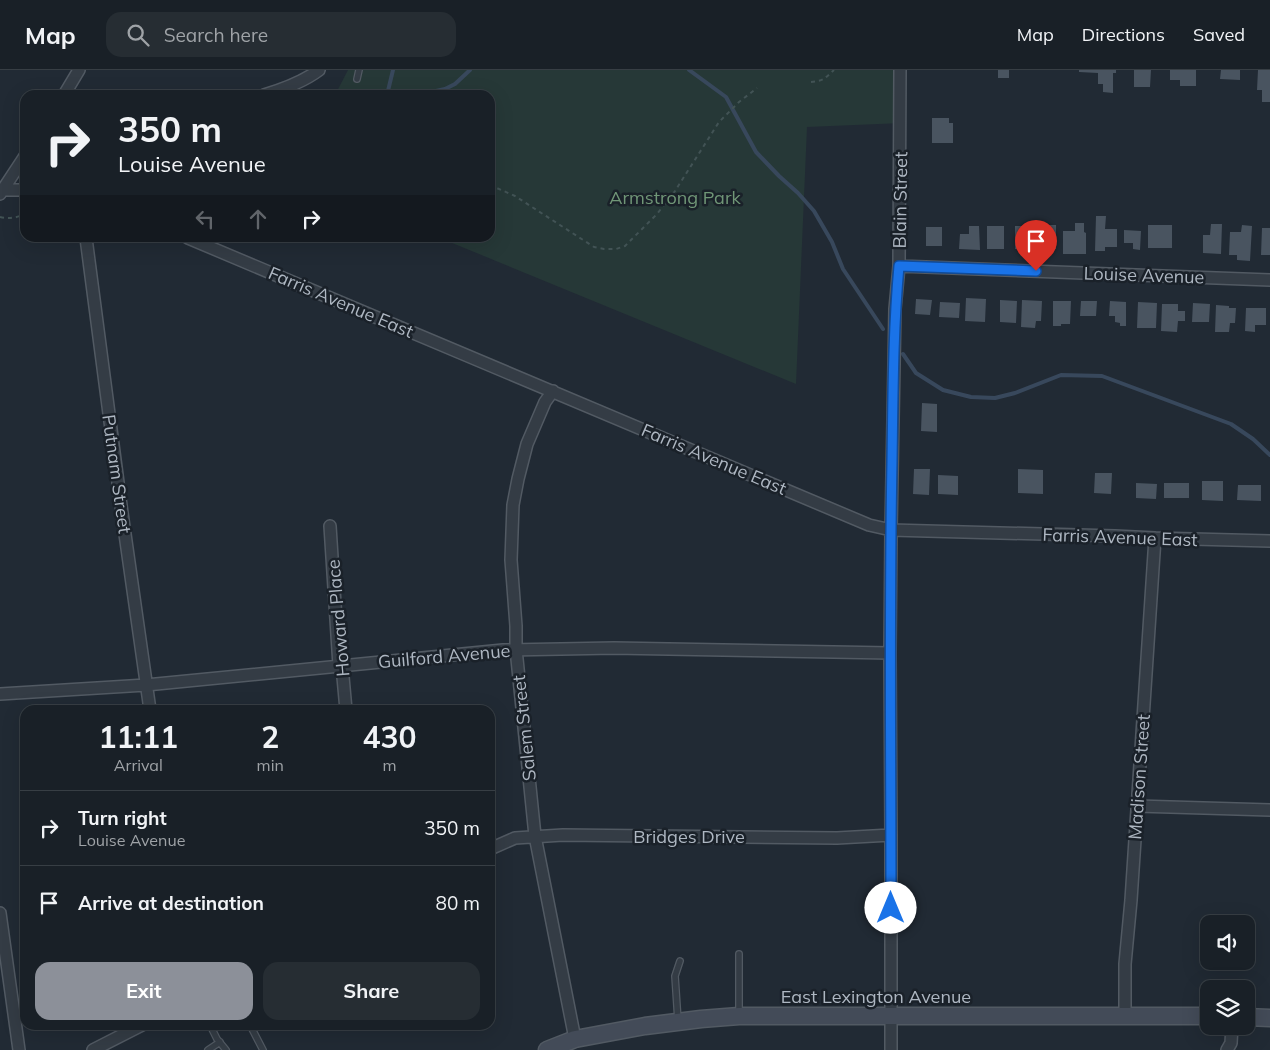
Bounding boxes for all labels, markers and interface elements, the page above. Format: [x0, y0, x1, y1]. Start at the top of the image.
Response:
search box [106, 12, 456, 57]
text: Map [25, 20, 76, 50]
icon: search [124, 21, 152, 49]
text: Search here [164, 23, 268, 47]
text: Map [1017, 23, 1054, 46]
text: Directions [1082, 23, 1165, 46]
text: Saved [1193, 23, 1245, 46]
text: 350 m [118, 107, 222, 151]
icon: right [35, 110, 100, 175]
text: Louise Avenue [118, 150, 266, 178]
street label: Blain Street [888, 151, 912, 249]
park label: Armstrong Park [609, 186, 741, 209]
icon: left [191, 205, 219, 233]
icon: ahead [244, 205, 272, 233]
icon: right [297, 205, 325, 233]
pin [1015, 220, 1057, 271]
icon: arrive [1022, 227, 1050, 255]
street label: Farris Avenue East [265, 261, 417, 343]
street label: Louise Avenue [1083, 261, 1205, 289]
street label: Putnam Street [97, 413, 137, 535]
street label: Farris Avenue East [638, 418, 790, 500]
street label: Farris Avenue East [1042, 523, 1198, 551]
street label: Howard Place [321, 559, 355, 677]
street label: Guilford Avenue [377, 639, 511, 673]
street label: Salem Street [507, 674, 541, 782]
street label: Madison Street [1123, 714, 1155, 840]
text: 11:11 [99, 718, 178, 756]
text: 2 [261, 718, 279, 756]
text: 430 [362, 718, 416, 756]
text: Arrival [114, 755, 163, 775]
text: min [257, 755, 284, 775]
text: m [382, 755, 396, 775]
text: Turn right [78, 806, 167, 830]
icon: right [35, 814, 63, 842]
text: 350 m [424, 816, 480, 840]
street label: Bridges Drive [633, 825, 745, 848]
text: Louise Avenue [78, 830, 185, 850]
position arrow [864, 881, 916, 933]
icon: arrive [35, 889, 63, 917]
text: Arrive at destination [78, 891, 264, 915]
text: 80 m [436, 891, 480, 915]
map controls [1200, 915, 1255, 1035]
button: sound [1200, 915, 1255, 970]
button: Exit [35, 962, 253, 1020]
button: Share [263, 962, 480, 1020]
button: layers [1200, 980, 1255, 1035]
street label: East Lexington Avenue [781, 985, 971, 1008]

